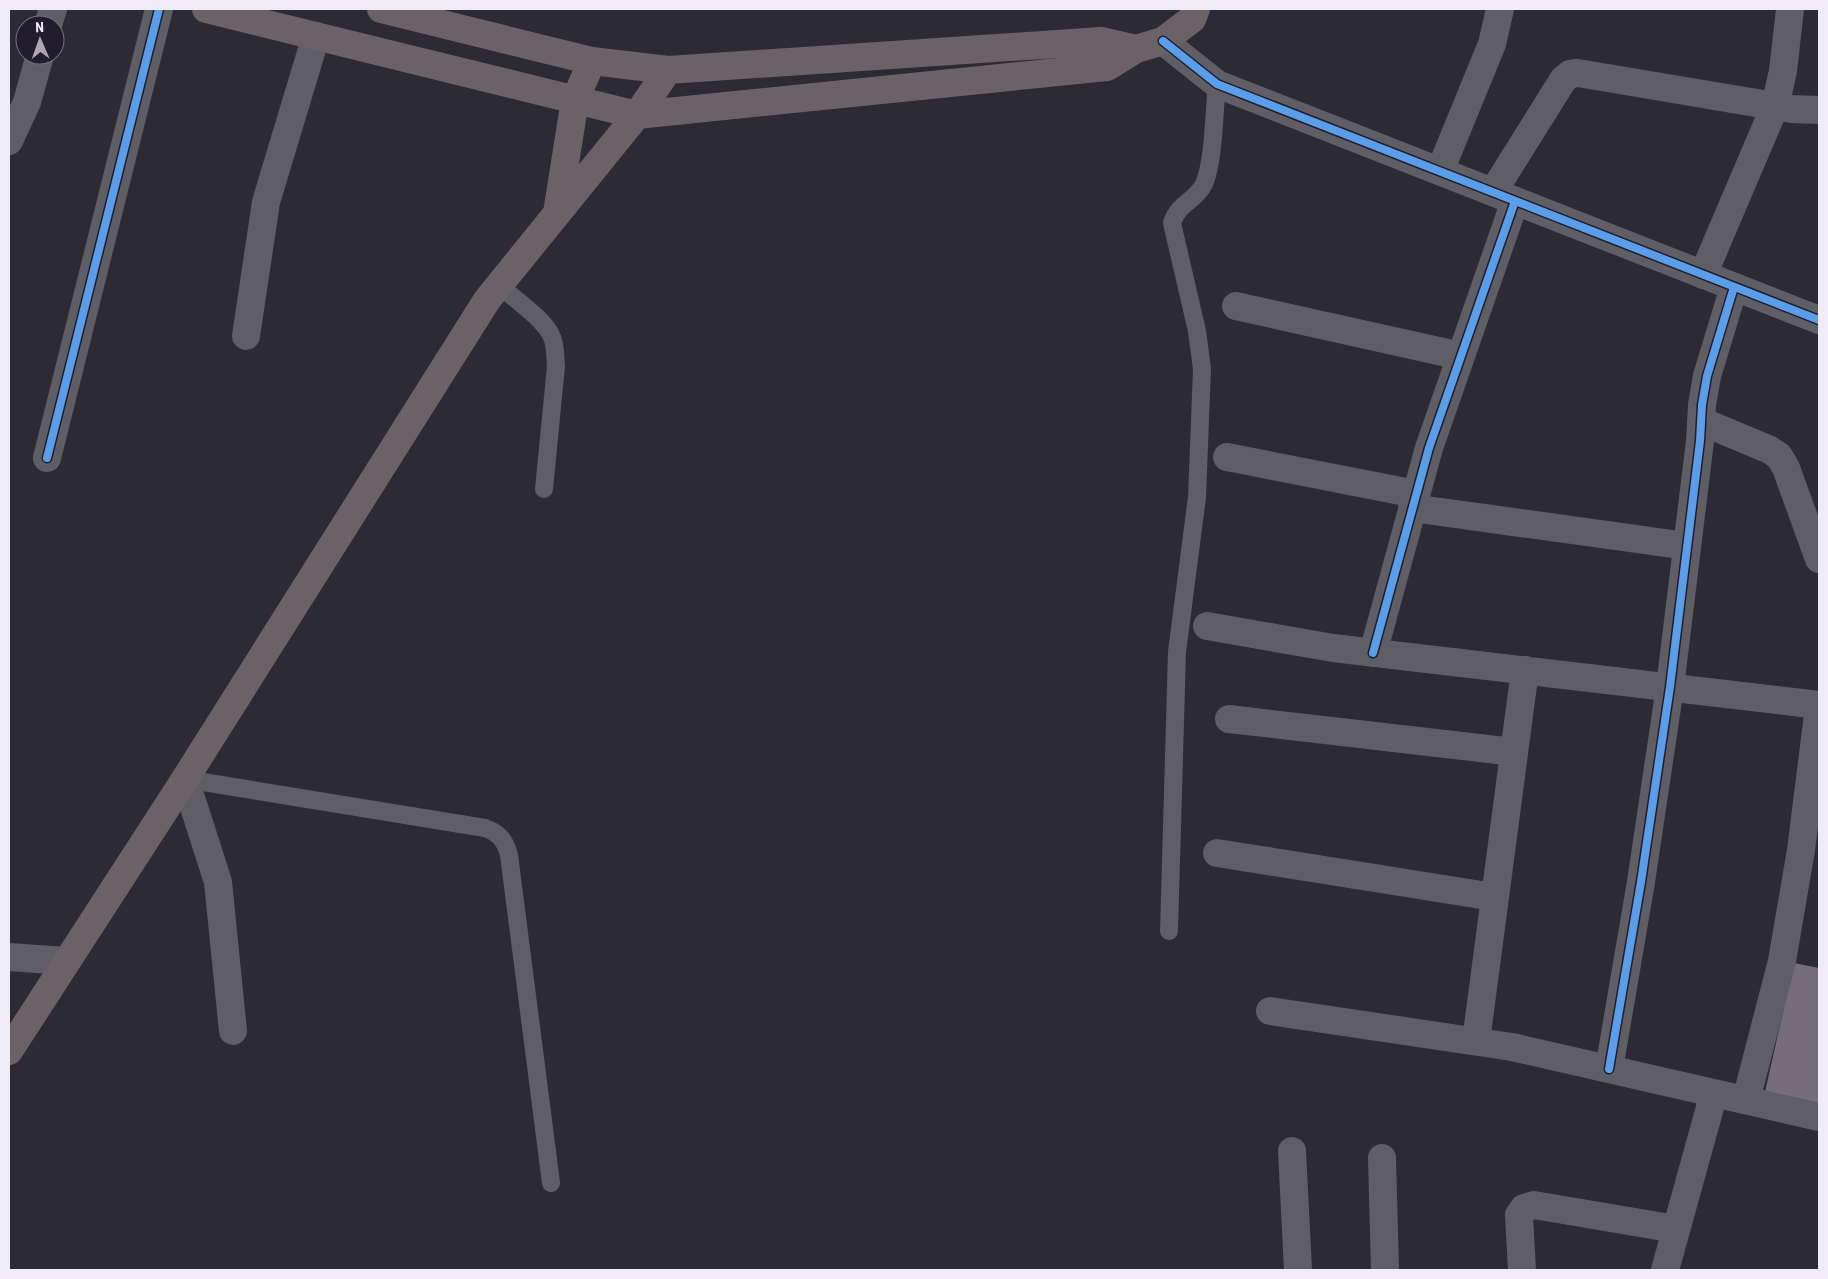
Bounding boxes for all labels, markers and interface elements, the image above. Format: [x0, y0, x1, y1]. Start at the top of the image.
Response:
north arrow [15, 15, 65, 65]
text: N [35, 19, 44, 35]

